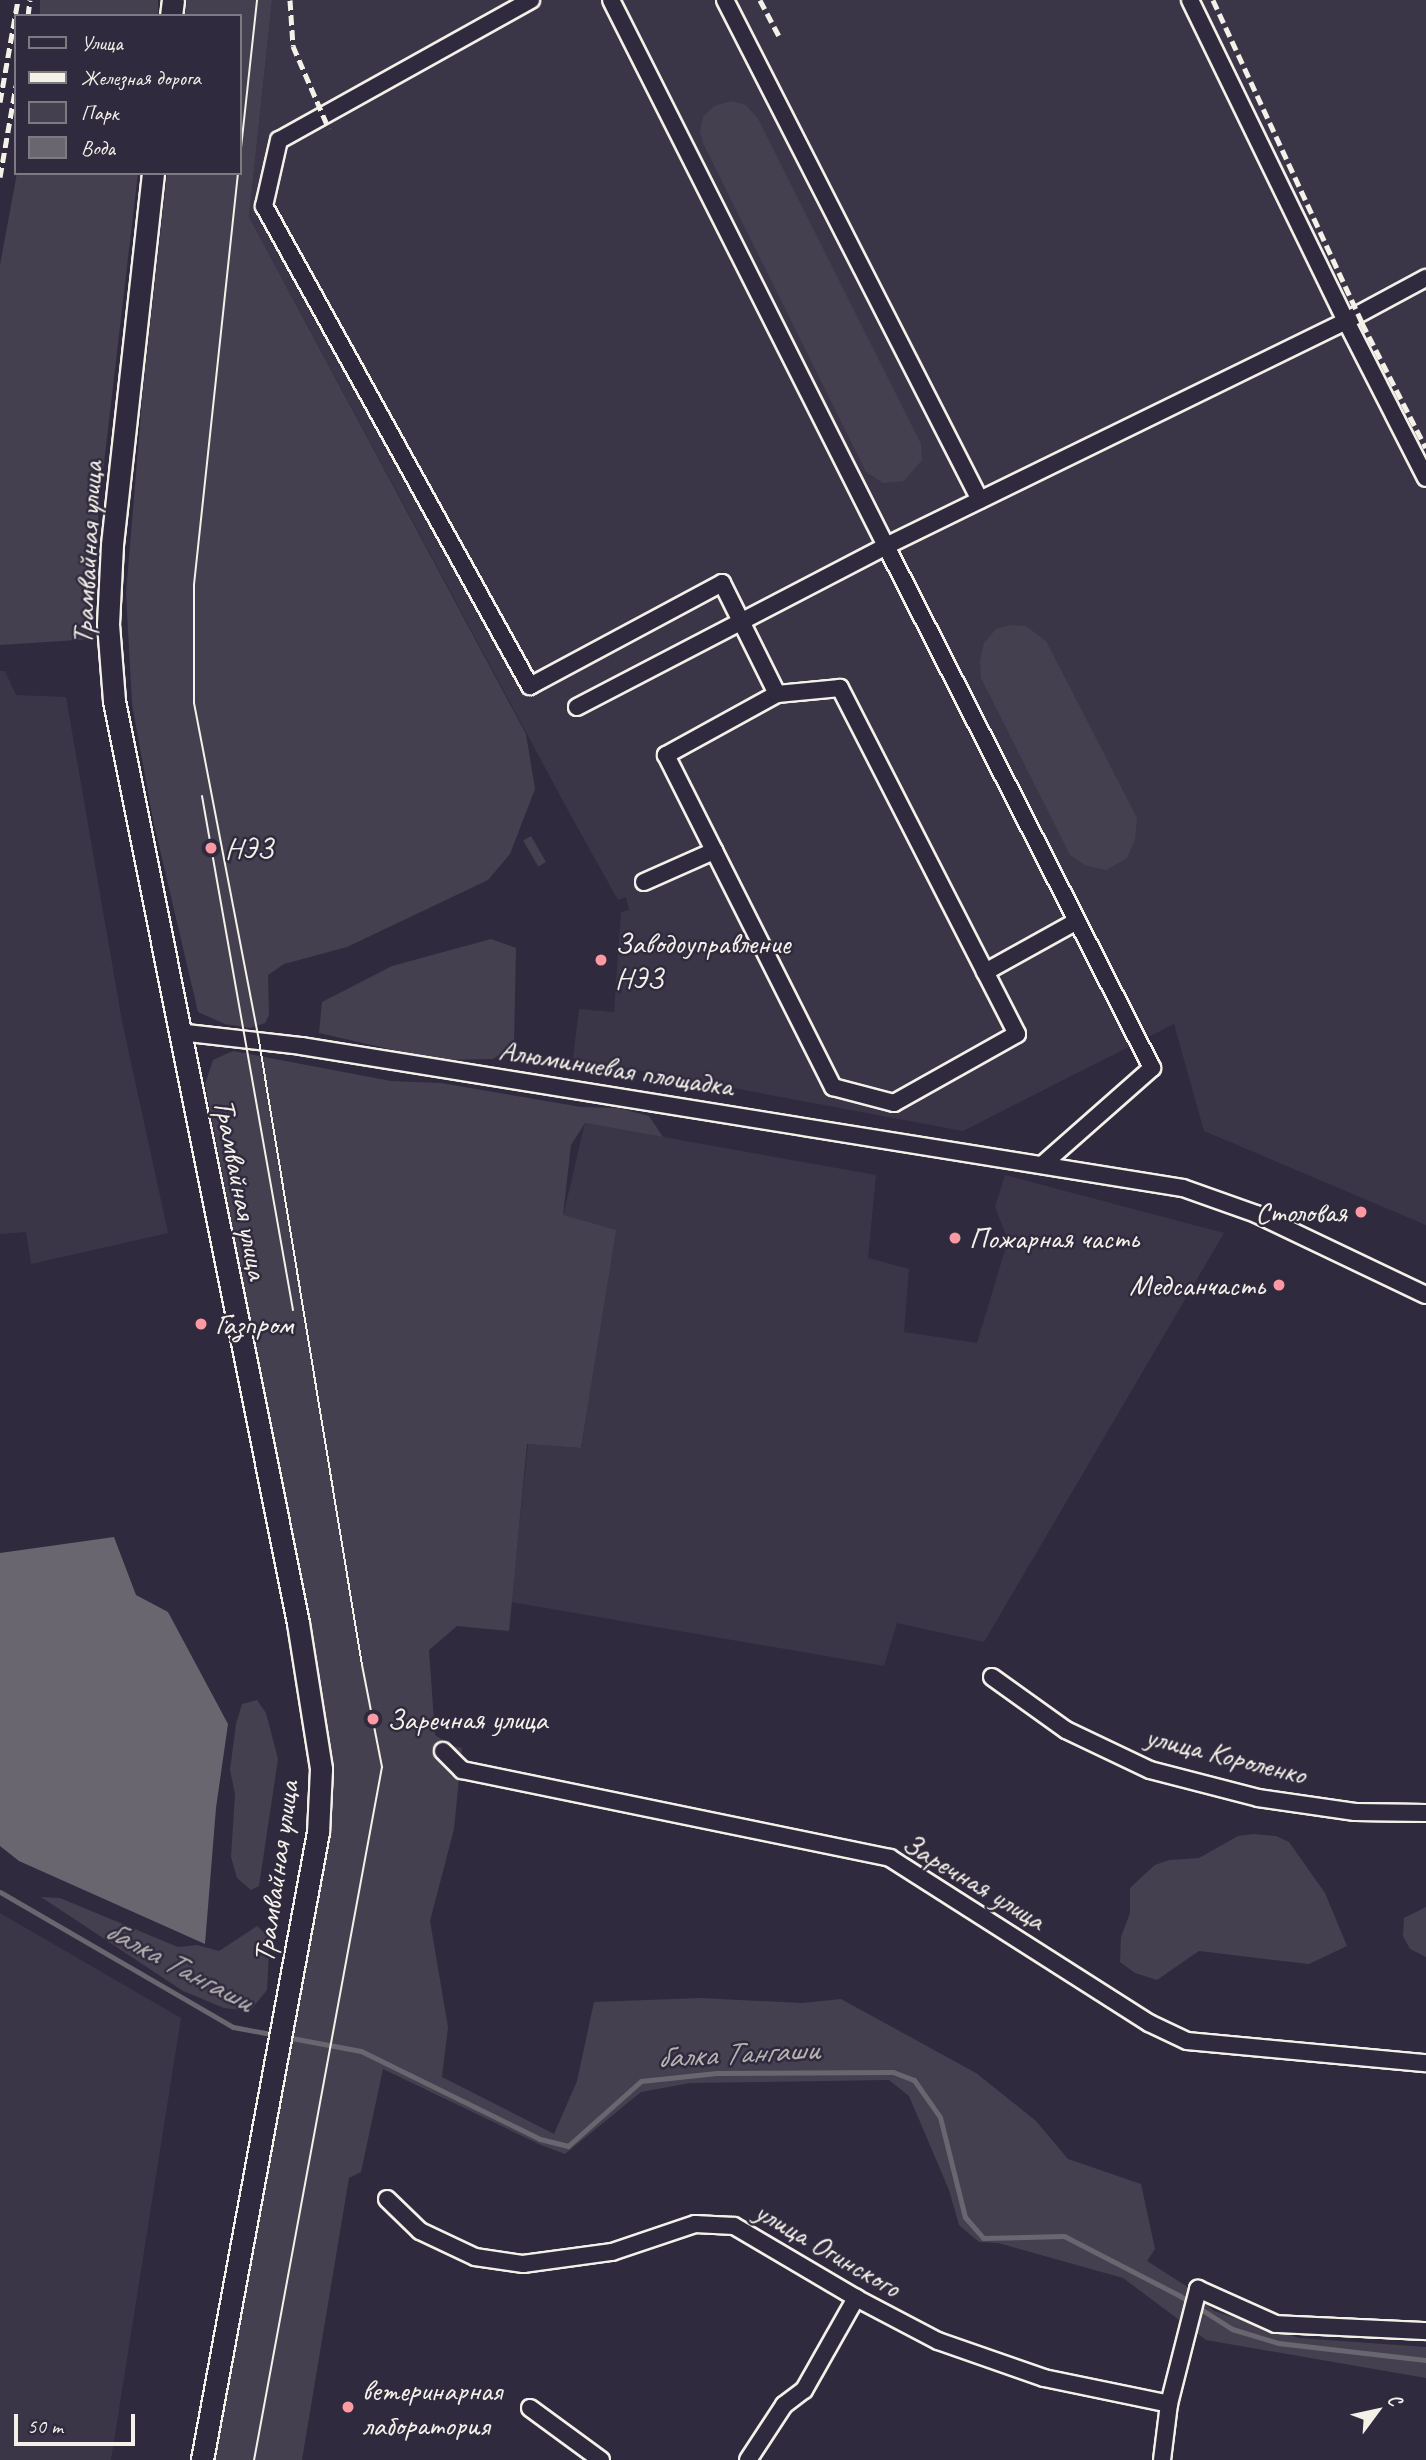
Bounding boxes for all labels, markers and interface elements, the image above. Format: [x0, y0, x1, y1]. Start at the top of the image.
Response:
legend [14, 14, 242, 175]
text: Улица [81, 30, 123, 56]
text: Железная дорога [81, 65, 201, 91]
text: Парк [81, 100, 118, 126]
text: Вода [81, 135, 115, 161]
street label: Трамвайная улица [64, 459, 110, 647]
place label: НЭЗ [225, 830, 273, 866]
marker: НЭЗ [203, 840, 219, 856]
place label: Заводоуправление НЭЗ [615, 925, 790, 996]
marker: Заводоуправление НЭЗ [593, 952, 609, 968]
street label: Алюминиевая площадка [496, 1032, 736, 1104]
street label: Трамвайная улица [206, 1094, 276, 1284]
place label: Столовая [1255, 1194, 1347, 1230]
marker: Столовая [1353, 1204, 1369, 1220]
place label: Пожарная часть [969, 1220, 1140, 1256]
marker: Пожарная часть [947, 1230, 963, 1246]
place label: Медсанчасть [1129, 1267, 1265, 1303]
marker: Медсанчасть [1271, 1277, 1287, 1293]
place label: Газпром [215, 1306, 294, 1342]
marker: Газпром [193, 1316, 209, 1332]
place label: Заречная улица [387, 1701, 549, 1737]
marker: Заречная улица [365, 1711, 381, 1727]
street label: улица Короленко [1143, 1718, 1309, 1792]
street label: Трамвайная улица [245, 1777, 307, 1967]
street label: Заречная улица [895, 1824, 1053, 1938]
water label: балка Тангаши [101, 1912, 257, 2020]
water label: балка Тангаши [659, 2031, 817, 2077]
street label: улица Огинского [748, 2193, 908, 2305]
place label: ветеринарная лаборатория [362, 2372, 502, 2442]
north arrow [1342, 2376, 1412, 2446]
text: С [1382, 2389, 1407, 2410]
marker: ветеринарная лаборатория [340, 2399, 356, 2415]
scale bar [18, 2400, 138, 2444]
text: 50 m [27, 2413, 63, 2439]

